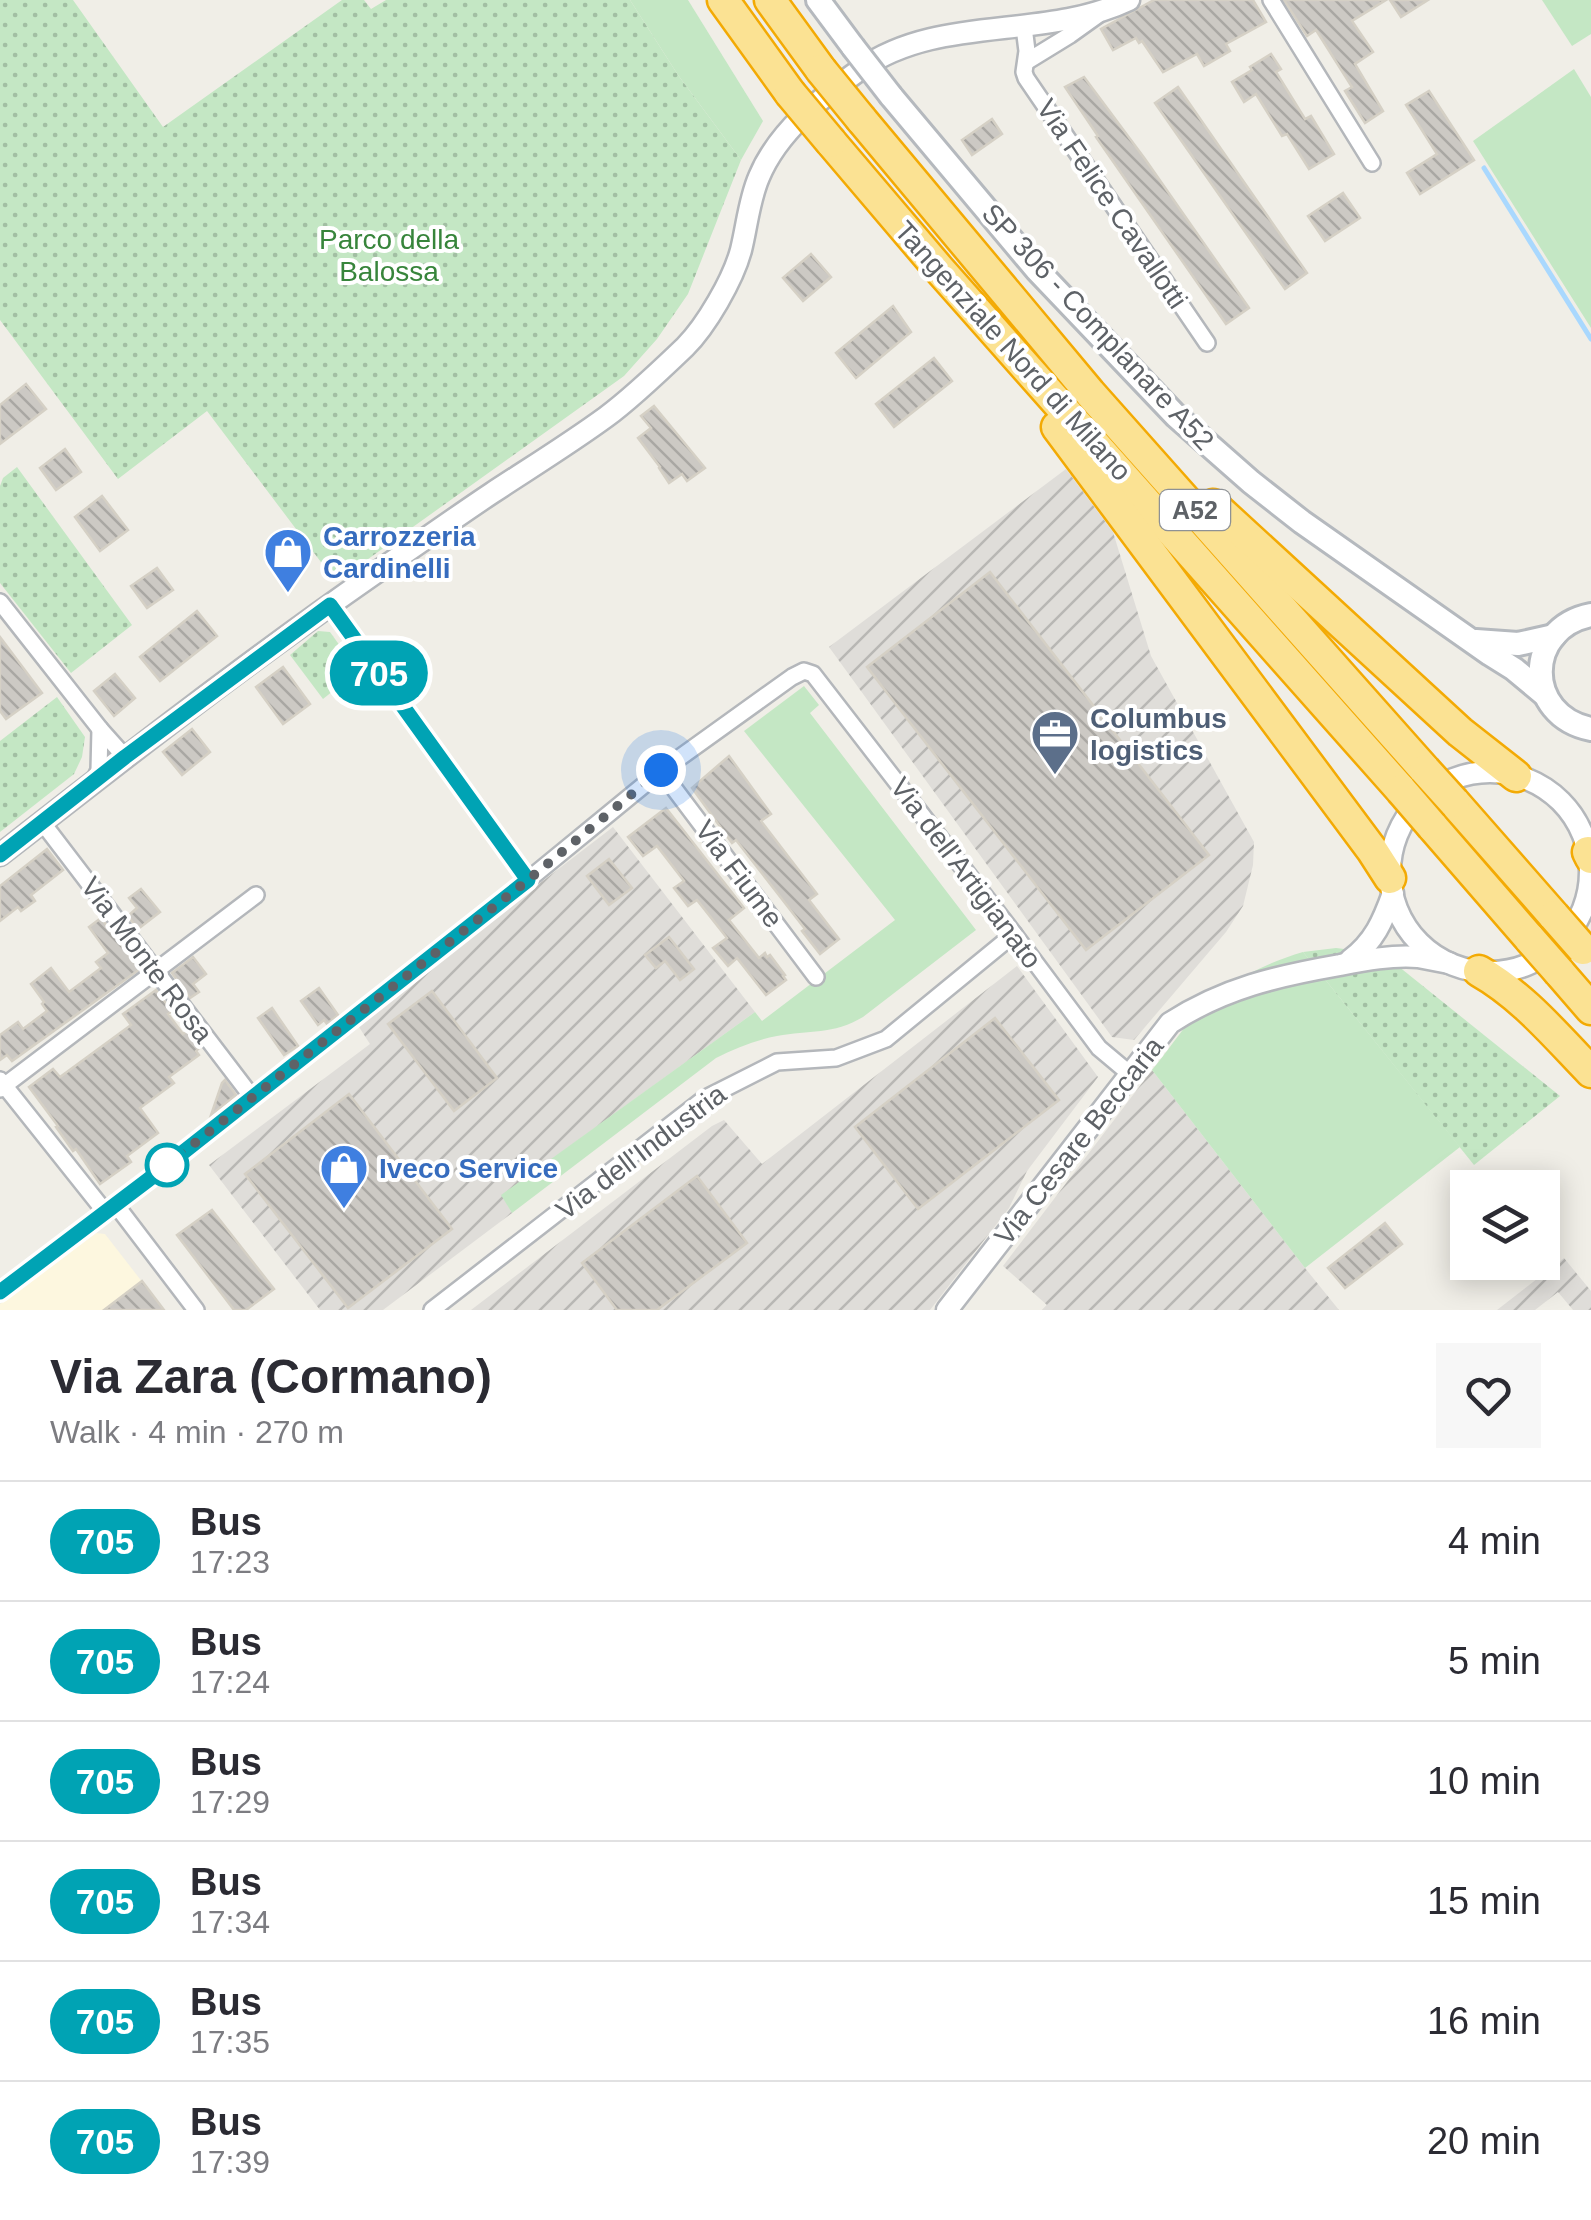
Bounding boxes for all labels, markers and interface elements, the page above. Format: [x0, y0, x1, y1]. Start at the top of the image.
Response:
street label: Via Felice Cavallotti [1031, 94, 1193, 314]
street label: SP 306 - Complanare A52 [976, 198, 1220, 456]
street label: Tangenziale Nord di Milano [888, 215, 1138, 487]
park label: Parco della Balossa [319, 224, 459, 287]
road number: A52 [1160, 490, 1230, 530]
place label: Carrozzeria Cardinelli [323, 521, 476, 584]
shop icon: Carrozzeria Cardinelli [262, 526, 314, 594]
line badge: 705 [322, 640, 436, 706]
text: 705 [350, 654, 408, 693]
place label: Columbus logistics [1090, 703, 1227, 766]
office icon: Columbus logistics [1029, 708, 1081, 776]
your location [636, 745, 686, 795]
street label: Via dell'Artigianato [884, 772, 1048, 974]
street label: Via Fiume [689, 815, 789, 933]
street label: Via Monte Rosa [75, 871, 219, 1049]
street label: Via Cesare Beccaria [988, 1031, 1170, 1251]
street label: Via dell'Industria [550, 1078, 732, 1226]
shop icon: Iveco Service [318, 1142, 370, 1210]
unlabelled marker [146, 1144, 188, 1186]
place label: Iveco Service [379, 1153, 558, 1184]
map controls [1450, 1170, 1560, 1280]
button: layers [1450, 1170, 1560, 1280]
button: heart [1436, 1343, 1541, 1448]
text: Via Zara (Cormano) [50, 1350, 492, 1403]
text: Walk · 4 min · 270 m [50, 1414, 344, 1450]
text: Bus [190, 1501, 262, 1543]
text: 4 min [1448, 1520, 1541, 1562]
text: 705 [76, 1522, 134, 1561]
text: 17:23 [190, 1544, 270, 1580]
text: Bus [190, 1621, 262, 1663]
text: 5 min [1448, 1640, 1541, 1682]
text: 705 [76, 1642, 134, 1681]
text: 17:24 [190, 1664, 270, 1700]
text: Bus [190, 1741, 262, 1783]
text: 10 min [1427, 1760, 1541, 1802]
text: 705 [76, 1762, 134, 1801]
text: 17:29 [190, 1784, 270, 1820]
text: Bus [190, 1861, 262, 1903]
text: 15 min [1427, 1880, 1541, 1922]
text: 705 [76, 1882, 134, 1921]
text: 17:34 [190, 1904, 270, 1940]
text: Bus [190, 1981, 262, 2023]
text: 16 min [1427, 2000, 1541, 2042]
text: 705 [76, 2002, 134, 2041]
text: 17:35 [190, 2024, 270, 2060]
text: Bus [190, 2101, 262, 2143]
text: 20 min [1427, 2120, 1541, 2162]
text: 705 [76, 2122, 134, 2161]
text: 17:39 [190, 2144, 270, 2180]

